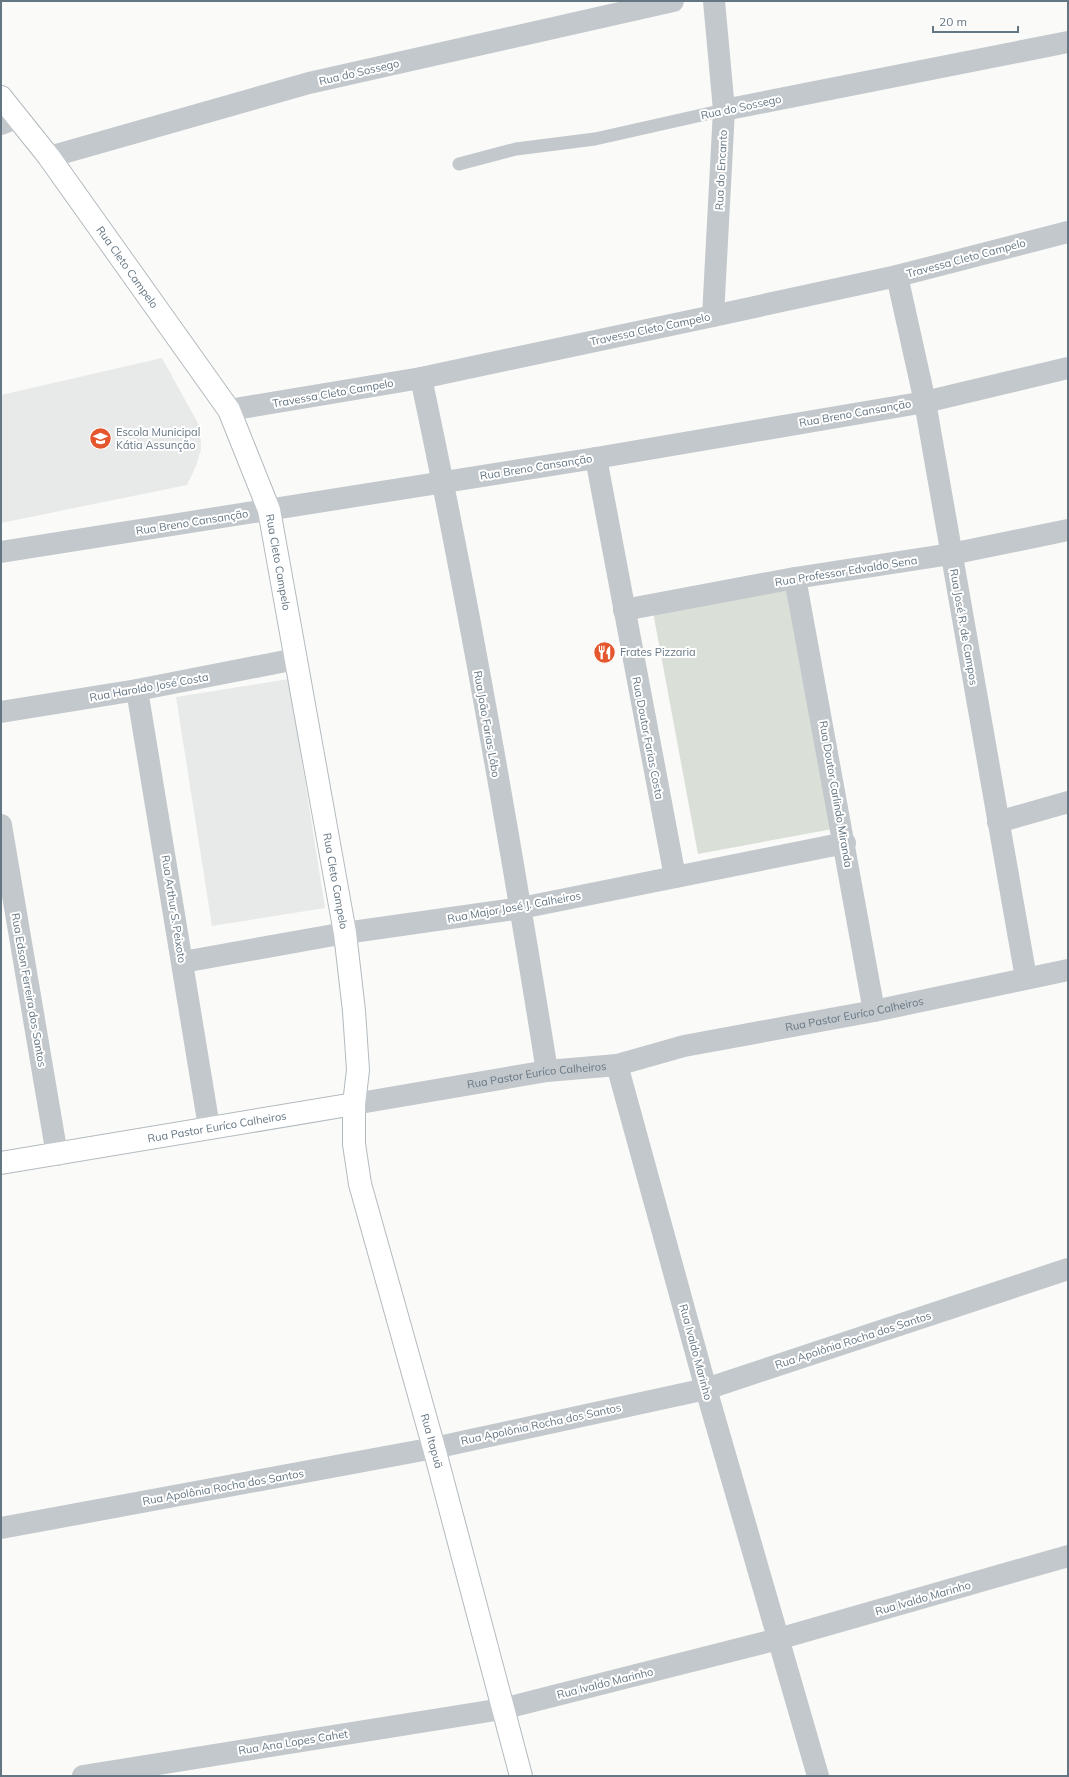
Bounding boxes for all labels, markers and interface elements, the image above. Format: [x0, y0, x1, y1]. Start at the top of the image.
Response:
scale bar [933, 8, 1018, 34]
text: 20 m [939, 14, 967, 29]
street label: Rua do Sossego [317, 56, 401, 88]
street label: Rua do Sossego [699, 92, 783, 122]
street label: Rua do Encanto [712, 129, 730, 211]
street label: Rua Cleto Campelo [93, 223, 161, 311]
street label: Travessa Cleto Campelo [905, 235, 1027, 281]
street label: Travessa Cleto Campelo [589, 309, 711, 349]
street label: Travessa Cleto Campelo [271, 375, 395, 411]
street label: Rua Breno Cansanção [798, 396, 912, 430]
school or university icon: Escola Municipal Kátia Assunção [88, 425, 114, 451]
place label: Escola Municipal Kátia Assunção [116, 425, 200, 452]
street label: Rua Breno Cansanção [479, 451, 593, 483]
street label: Rua Breno Cansanção [135, 506, 249, 538]
street label: Rua Cleto Campelo [263, 513, 294, 611]
street label: Rua Professor Edvaldo Sena [774, 553, 918, 589]
street label: Rua José R. de Campos [947, 568, 981, 686]
restaurant icon: Frates Pizzaria [591, 639, 617, 665]
place label: Frates Pizzaria [620, 645, 696, 659]
street label: Rua João Farias Lôbo [471, 669, 503, 779]
street label: Rua Haroldo José Costa [88, 670, 210, 704]
street label: Rua Doutor Farias Costa [629, 676, 667, 800]
street label: Rua Doutor Carlindo Miranda [816, 720, 856, 868]
street label: Rua Cleto Campelo [320, 832, 351, 930]
street label: Rua Arthur S. Peixoto [159, 854, 189, 964]
street label: Rua Major José J. Calheiros [446, 888, 582, 926]
street label: Rua Edson Ferreira dos Santos [9, 912, 49, 1068]
street label: Rua Pastor Euríco Calheiros [784, 994, 925, 1034]
street label: Rua Pastor Euríco Calheiros [466, 1059, 607, 1092]
street label: Rua Pastor Euríco Calheiros [146, 1108, 288, 1145]
street label: Rua Ivaldo Marinho [676, 1302, 716, 1402]
street label: Rua Apolônia Rocha dos Santos [773, 1308, 933, 1372]
street label: Rua Apolônia Rocha dos Santos [460, 1400, 622, 1448]
street label: Rua Itapuã [418, 1412, 446, 1470]
street label: Rua Apolônia Rocha dos Santos [141, 1466, 305, 1508]
street label: Rua Ivaldo Marinho [874, 1578, 972, 1618]
street label: Rua Ivaldo Marinho [555, 1664, 655, 1702]
street label: Rua Ana Lopes Cahet [237, 1726, 349, 1758]

